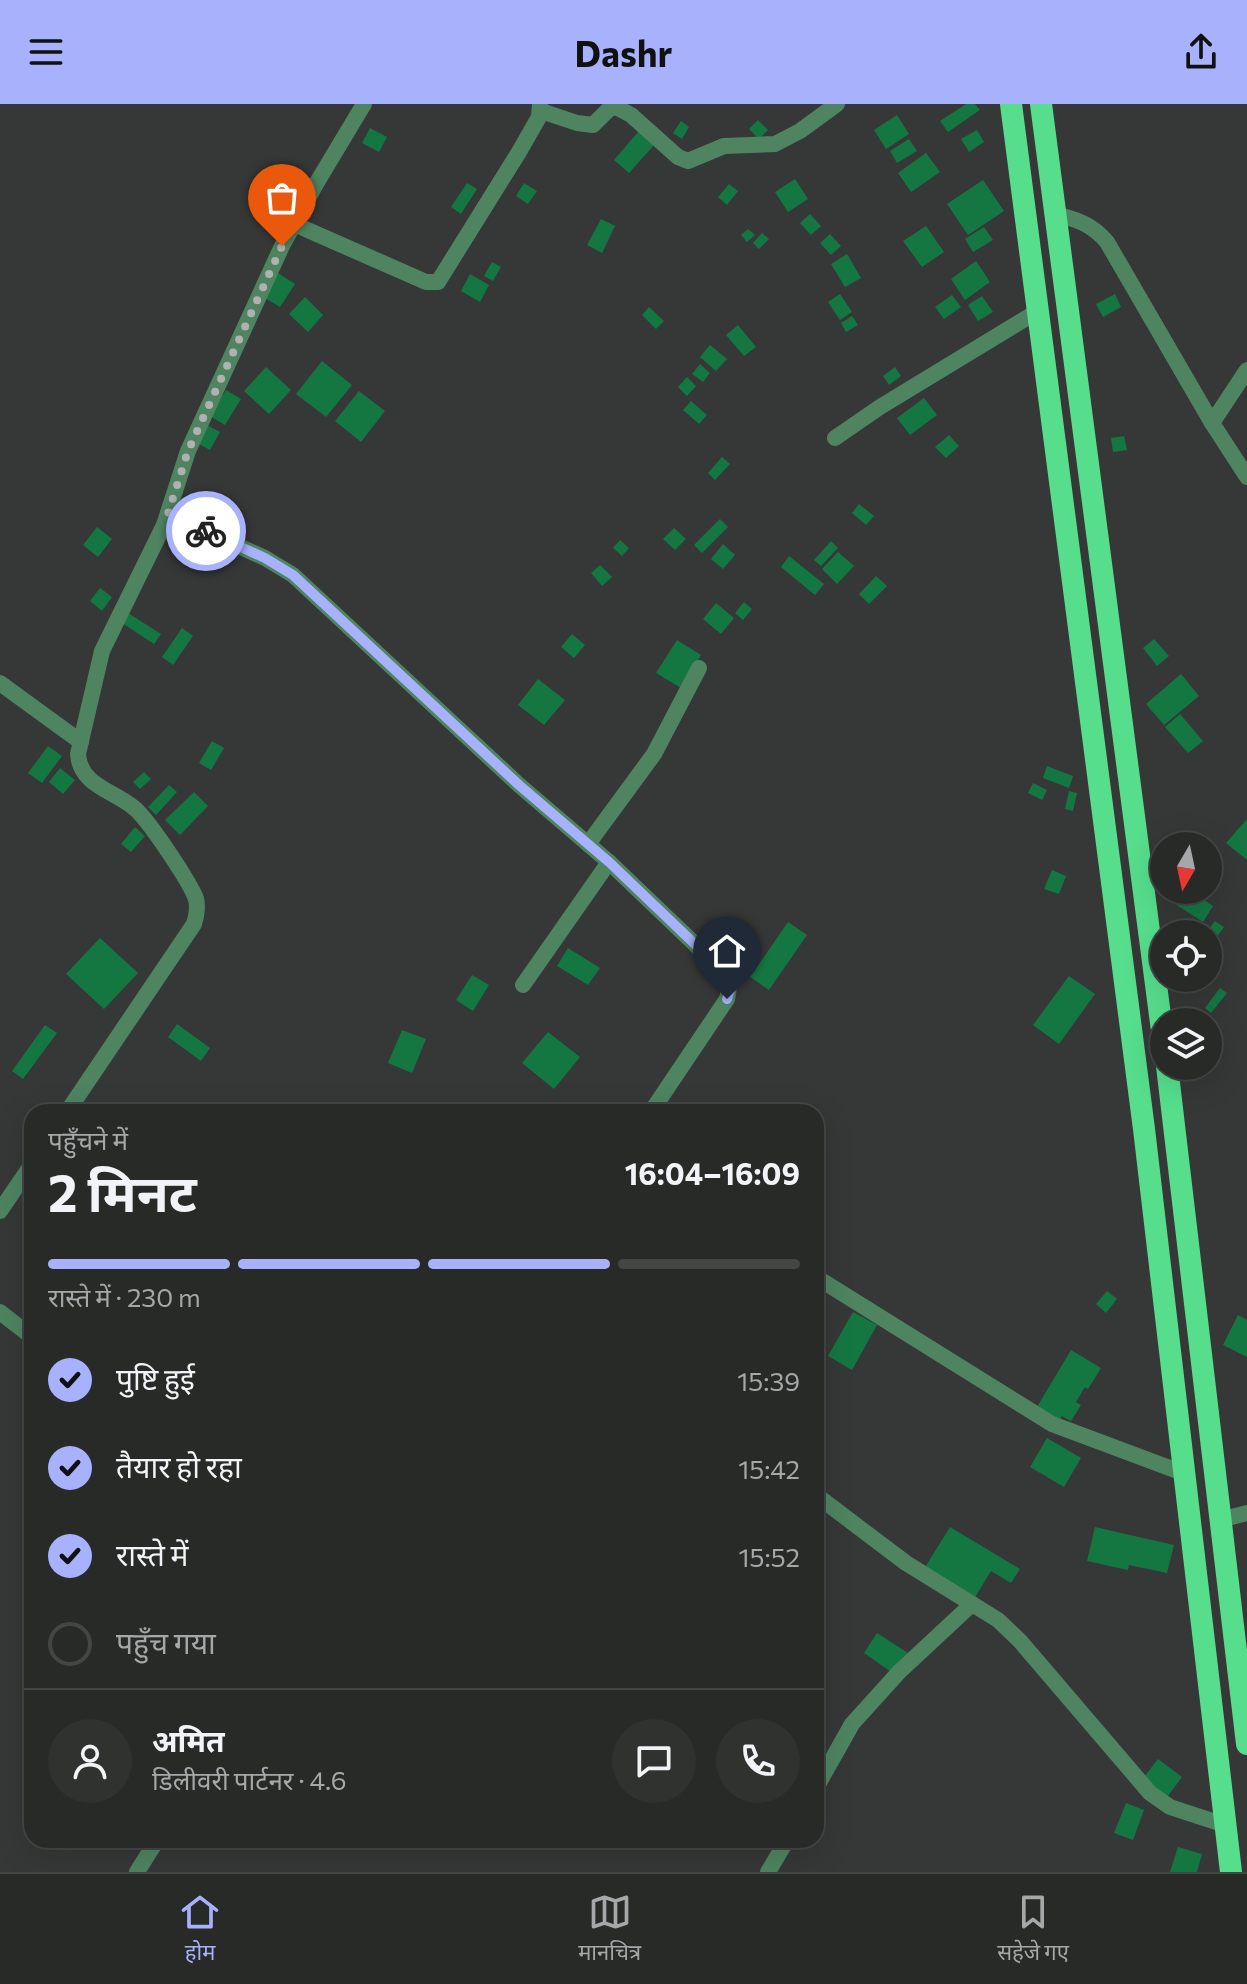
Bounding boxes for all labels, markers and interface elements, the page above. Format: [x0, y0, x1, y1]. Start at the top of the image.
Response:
icon: menu [24, 30, 68, 74]
text: Dashr [575, 30, 672, 74]
icon: share [1179, 30, 1223, 74]
pin [248, 164, 316, 246]
icon: bag [260, 176, 304, 220]
courier [166, 491, 246, 571]
icon: bike [184, 509, 228, 553]
north arrow [1150, 832, 1222, 904]
map controls [1150, 832, 1222, 1080]
pin [693, 917, 761, 999]
button: locate [1150, 920, 1222, 992]
icon: home [705, 929, 749, 973]
button: layers [1150, 1008, 1222, 1080]
text: पहुँचने में [48, 1124, 128, 1155]
text: 16:04–16:09 [625, 1154, 800, 1191]
text: 2 मिनट [48, 1159, 197, 1223]
text: रास्ते में · 230 m [48, 1281, 201, 1312]
icon: check [48, 1358, 92, 1402]
text: पुष्टि हुई [116, 1359, 195, 1396]
text: 15:39 [737, 1365, 800, 1396]
icon: check [48, 1446, 92, 1490]
text: तैयार हो रहा [116, 1447, 242, 1484]
text: 15:42 [738, 1453, 800, 1484]
icon: check [48, 1534, 92, 1578]
text: रास्ते में [116, 1535, 189, 1572]
text: 15:52 [738, 1541, 800, 1572]
text: पहुँच गया [116, 1623, 216, 1660]
button: person [48, 1719, 132, 1803]
button: chat [612, 1719, 696, 1803]
button: phone [716, 1719, 800, 1803]
text: अमित [152, 1721, 225, 1758]
text: डिलीवरी पार्टनर · 4.6 [152, 1764, 346, 1795]
tab: होम [178, 1890, 222, 1969]
tab: मानचित्र [578, 1890, 641, 1969]
tab: सहेजे गए [997, 1890, 1069, 1969]

